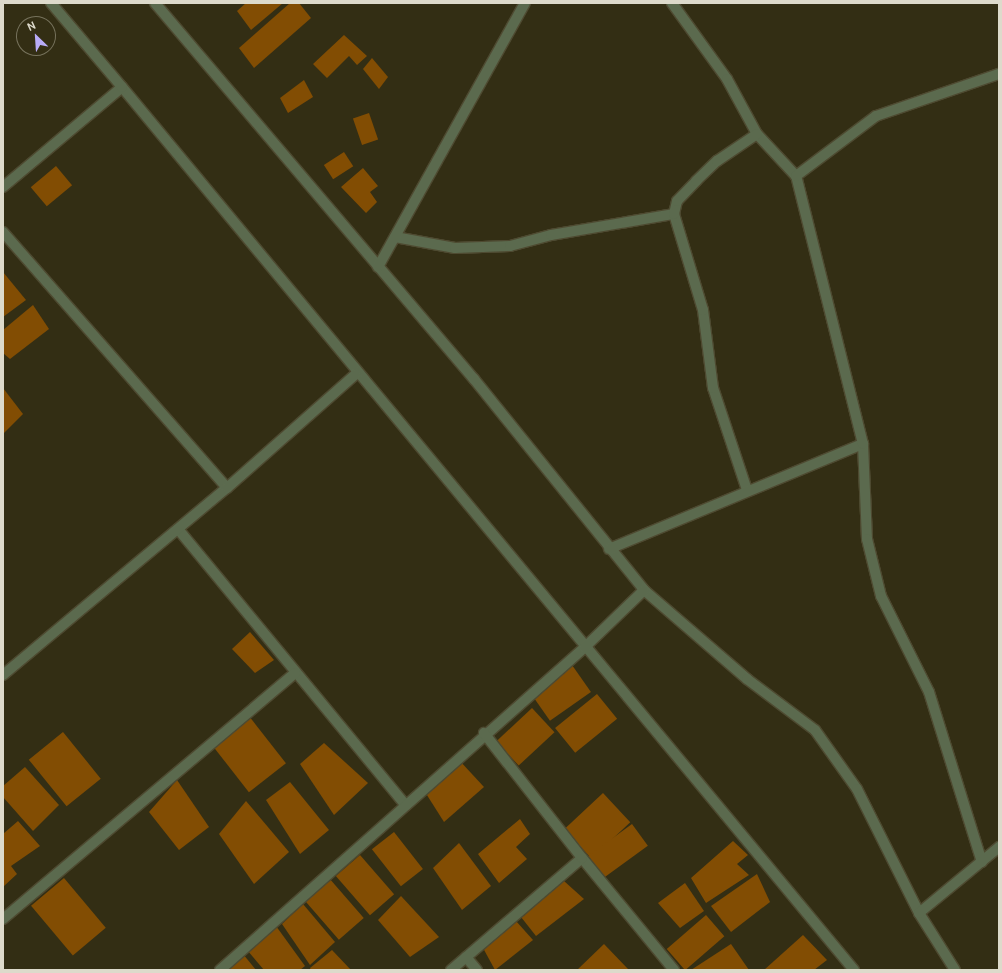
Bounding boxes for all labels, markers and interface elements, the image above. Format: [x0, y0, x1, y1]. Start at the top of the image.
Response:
north arrow [16, 16, 56, 56]
text: N [25, 18, 38, 34]

